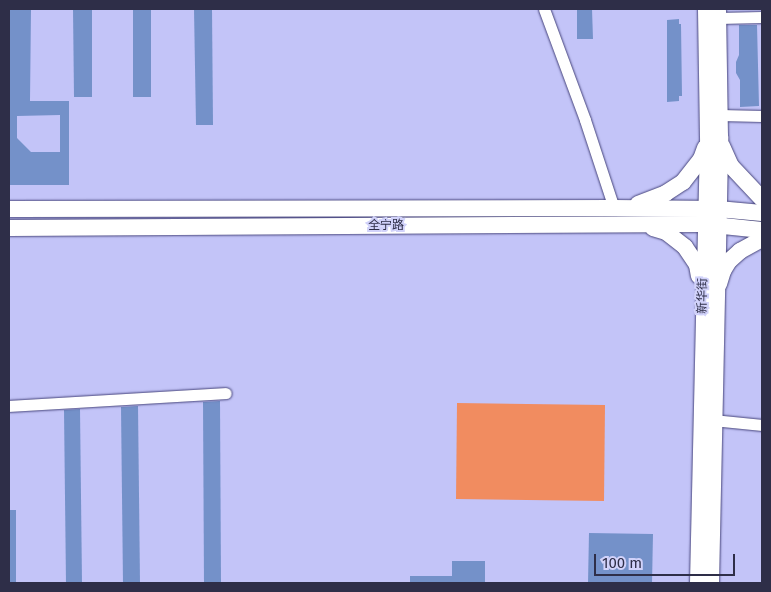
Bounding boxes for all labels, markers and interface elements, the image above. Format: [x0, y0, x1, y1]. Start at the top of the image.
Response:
street label: 全宁路 [368, 219, 404, 233]
street label: 新华街 [695, 278, 711, 314]
scale bar [596, 544, 737, 576]
text: 100 m [602, 554, 642, 572]

